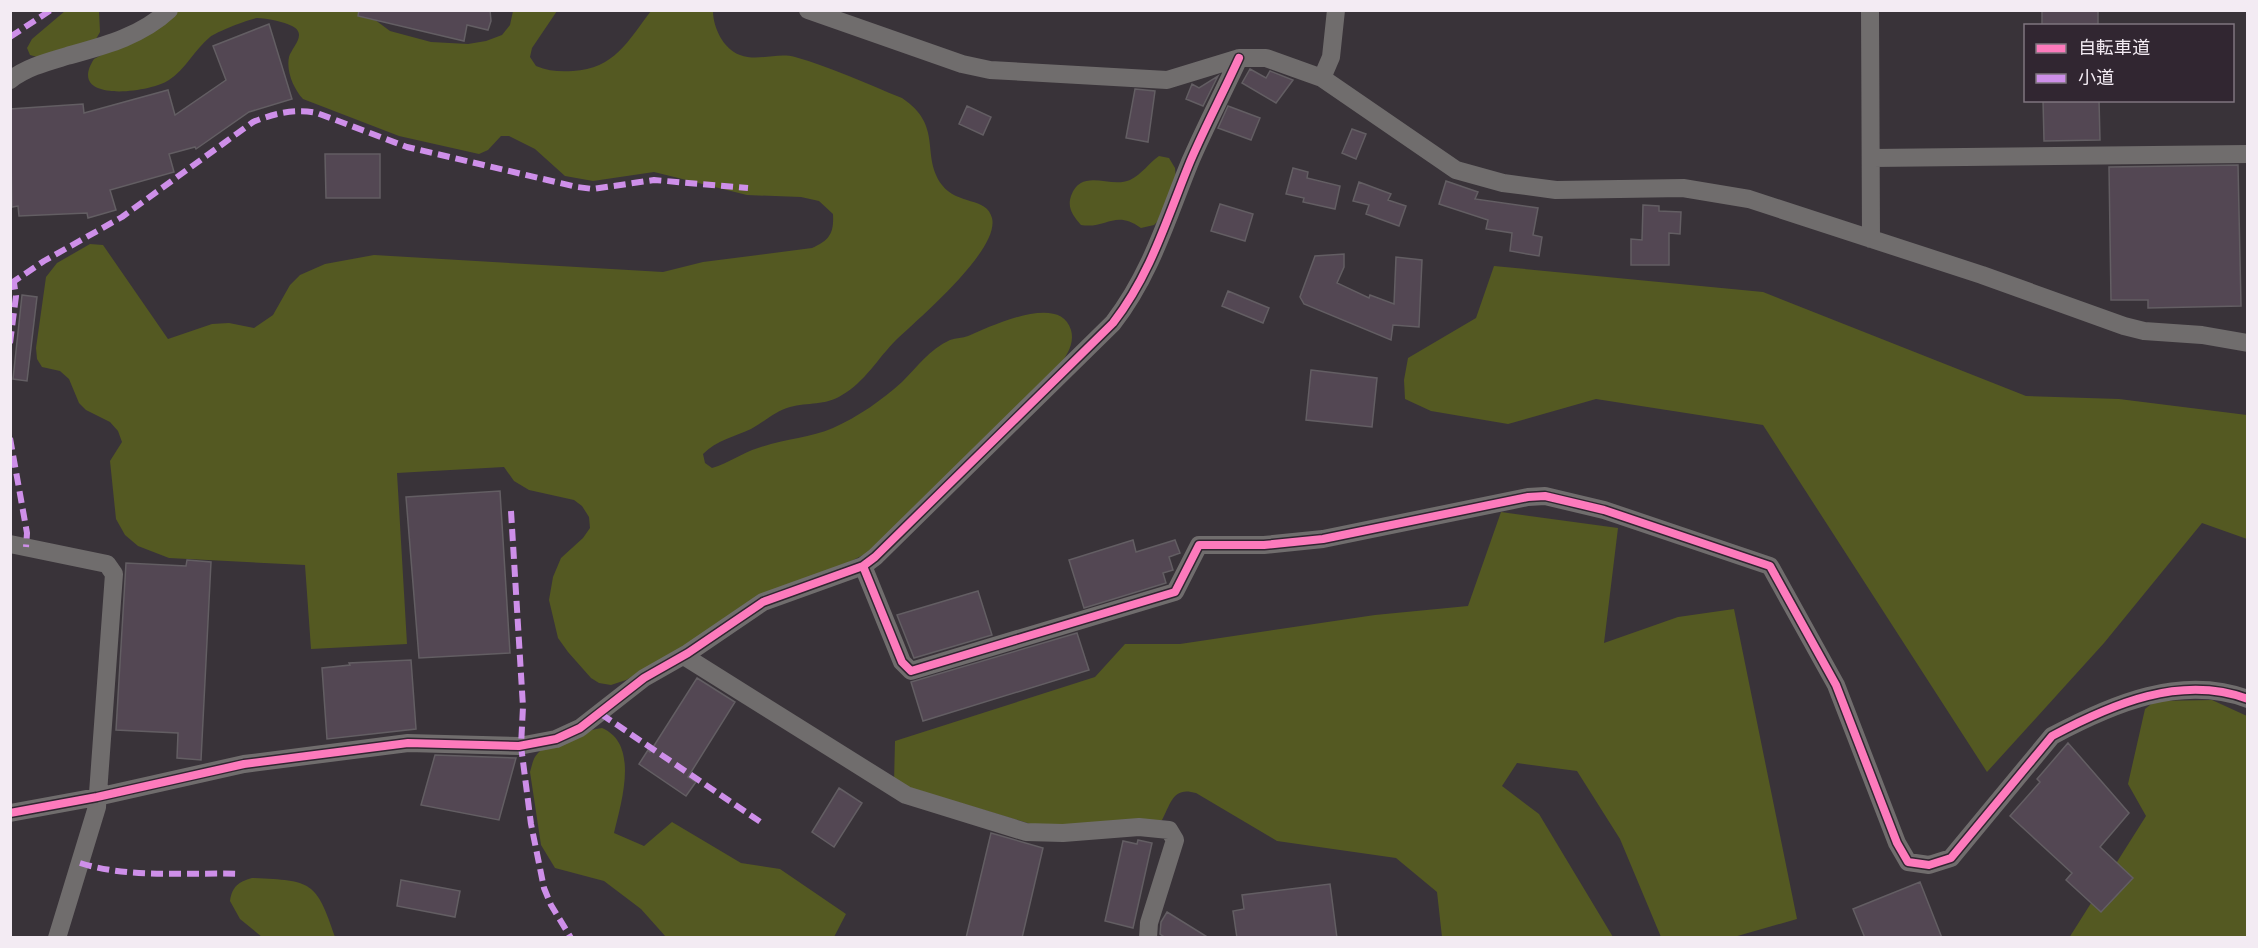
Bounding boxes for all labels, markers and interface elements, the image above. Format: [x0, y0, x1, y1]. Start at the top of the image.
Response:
legend [2024, 24, 2234, 102]
text: 自転車道 [2078, 37, 2150, 59]
text: 小道 [2078, 67, 2114, 89]

